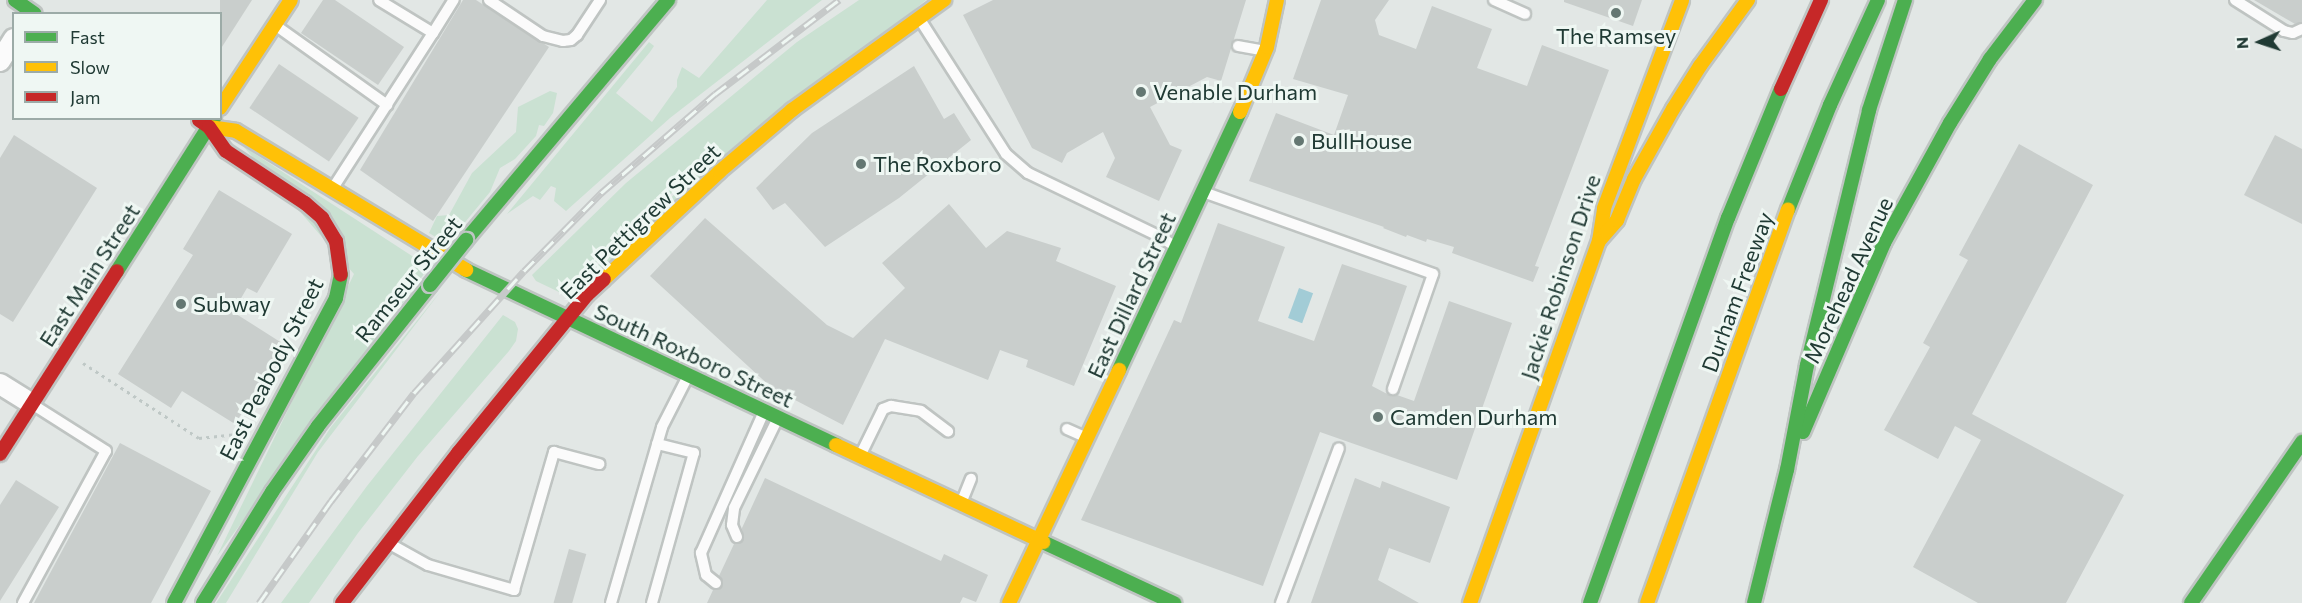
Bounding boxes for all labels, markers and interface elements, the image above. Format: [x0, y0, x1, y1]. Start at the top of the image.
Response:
marker: The Ramsey [1609, 6, 1623, 20]
legend [12, 12, 222, 120]
north arrow [2230, 12, 2290, 72]
place label: The Ramsey [1556, 23, 1676, 49]
text: Fast [70, 26, 105, 48]
text: N [2232, 36, 2251, 49]
text: Slow [70, 56, 110, 78]
place label: Venable Durham [1153, 79, 1317, 105]
marker: Venable Durham [1134, 85, 1148, 99]
text: Jam [70, 86, 100, 108]
place label: BullHouse [1311, 128, 1412, 154]
marker: BullHouse [1292, 134, 1306, 148]
street label: East Pettigrew Street [555, 138, 725, 304]
place label: The Roxboro [873, 151, 1002, 177]
marker: The Roxboro [854, 157, 868, 171]
street label: Jackie Robinson Drive [1514, 171, 1606, 383]
street label: Morehead Avenue [1798, 193, 1898, 367]
street label: East Main Street [33, 199, 145, 351]
street label: East Dillard Street [1081, 208, 1181, 382]
street label: Durham Freeway [1696, 208, 1778, 376]
street label: Ramseur Street [349, 211, 467, 347]
street label: East Peabody Street [214, 273, 328, 465]
place label: Subway [193, 291, 271, 317]
marker: Subway [174, 297, 188, 311]
street label: South Roxboro Street [590, 297, 798, 413]
place label: Camden Durham [1390, 404, 1557, 430]
marker: Camden Durham [1371, 410, 1385, 424]

